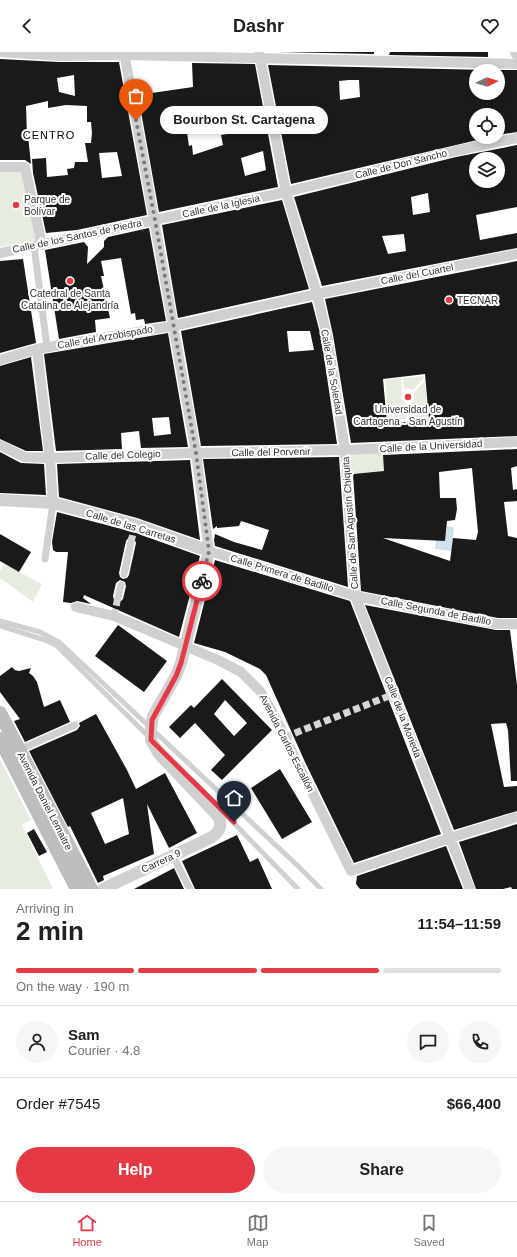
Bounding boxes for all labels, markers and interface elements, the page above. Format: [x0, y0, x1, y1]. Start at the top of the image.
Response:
icon: back [16, 15, 38, 37]
icon: heart [479, 15, 501, 37]
text: Dashr [233, 16, 284, 36]
north arrow [469, 64, 505, 100]
map controls [469, 64, 505, 188]
pin [119, 79, 153, 120]
icon: bag [125, 85, 147, 107]
callout: Bourbon St. Cartagena [160, 106, 328, 134]
button: locate [469, 108, 505, 144]
text: Bourbon St. Cartagena [173, 112, 315, 127]
district label: CENTRO [23, 129, 75, 141]
street label: Calle de Don Sancho [354, 147, 449, 181]
button: layers [469, 152, 505, 188]
street label: Calle de la Iglesia [181, 192, 261, 220]
place label: Parque de Bolívar [24, 194, 71, 217]
marker: Parque de Bolívar [11, 200, 21, 210]
street label: Calle de los Santos de Piedra [11, 217, 143, 255]
street label: Calle del Cuartel [380, 262, 454, 286]
marker: Catedral de Santa Catalina de Alejandría [65, 276, 75, 286]
place label: Catedral de Santa Catalina de Alejandría [21, 288, 119, 311]
marker: TECNAR [444, 295, 454, 305]
place label: TECNAR [457, 295, 498, 306]
street label: Calle del Arzobispado [56, 323, 154, 351]
street label: Calle de la Soledad [319, 328, 345, 416]
marker: Universidad de Cartagena - San Agustín [403, 392, 413, 402]
place label: Universidad de Cartagena - San Agustín [353, 404, 463, 427]
street label: Calle de la Universidad [379, 438, 483, 454]
street label: Calle del Porvenir [231, 446, 311, 458]
street label: Calle del Colegio [85, 448, 161, 462]
street label: Calle de San Agustín Chiquita [340, 456, 360, 590]
street label: Calle de las Carretas [85, 507, 177, 545]
street label: Calle Primera de Badillo [229, 552, 335, 594]
courier [182, 561, 222, 601]
icon: bike [191, 570, 213, 592]
street label: Calle Segunda de Badillo [380, 595, 493, 627]
street label: Calle de la Moneda [382, 675, 424, 760]
street label: Avenida Carlos Escallón [258, 692, 316, 794]
street label: Avenida Daniel Lemaitre [15, 750, 75, 852]
pin [217, 781, 251, 822]
icon: home [223, 787, 245, 809]
street label: Carrera 9 [140, 847, 183, 875]
text: Arriving in [16, 901, 74, 916]
text: 11:54–11:59 [418, 915, 501, 932]
text: 2 min [16, 916, 84, 946]
text: On the way · 190 m [16, 979, 129, 994]
button: person [16, 1021, 58, 1063]
button: chat [407, 1021, 449, 1063]
button: phone [459, 1021, 501, 1063]
text: Sam [68, 1026, 100, 1043]
text: Courier · 4.8 [68, 1043, 140, 1058]
text: Order #7545 [16, 1095, 100, 1112]
text: $66,400 [447, 1095, 501, 1112]
button: Help [16, 1147, 255, 1193]
button: Share [263, 1147, 501, 1193]
tab: Home [72, 1212, 102, 1248]
tab: Map [247, 1212, 269, 1248]
tab: Saved [413, 1212, 445, 1248]

